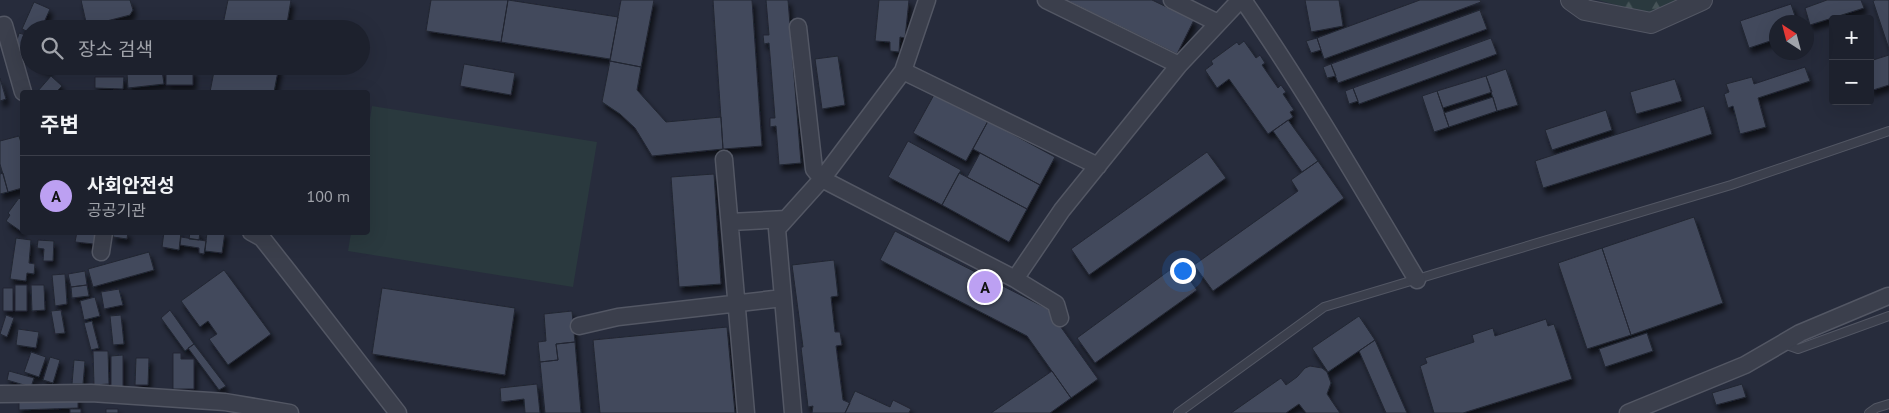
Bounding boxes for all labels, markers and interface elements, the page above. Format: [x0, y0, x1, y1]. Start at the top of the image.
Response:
north arrow [1769, 15, 1814, 60]
map controls [1829, 15, 1874, 105]
button: + [1829, 15, 1874, 60]
search box [20, 20, 370, 75]
icon: search [38, 34, 66, 62]
text: 장소 검색 [78, 37, 153, 61]
button: − [1829, 60, 1874, 105]
text: 주변 [40, 111, 79, 138]
text: 사회안전성 [87, 173, 174, 197]
text: A [51, 186, 61, 206]
text: 100 m [307, 186, 350, 206]
text: 공공기관 [87, 200, 146, 220]
your location [1170, 258, 1196, 284]
pin: A [969, 268, 1001, 306]

